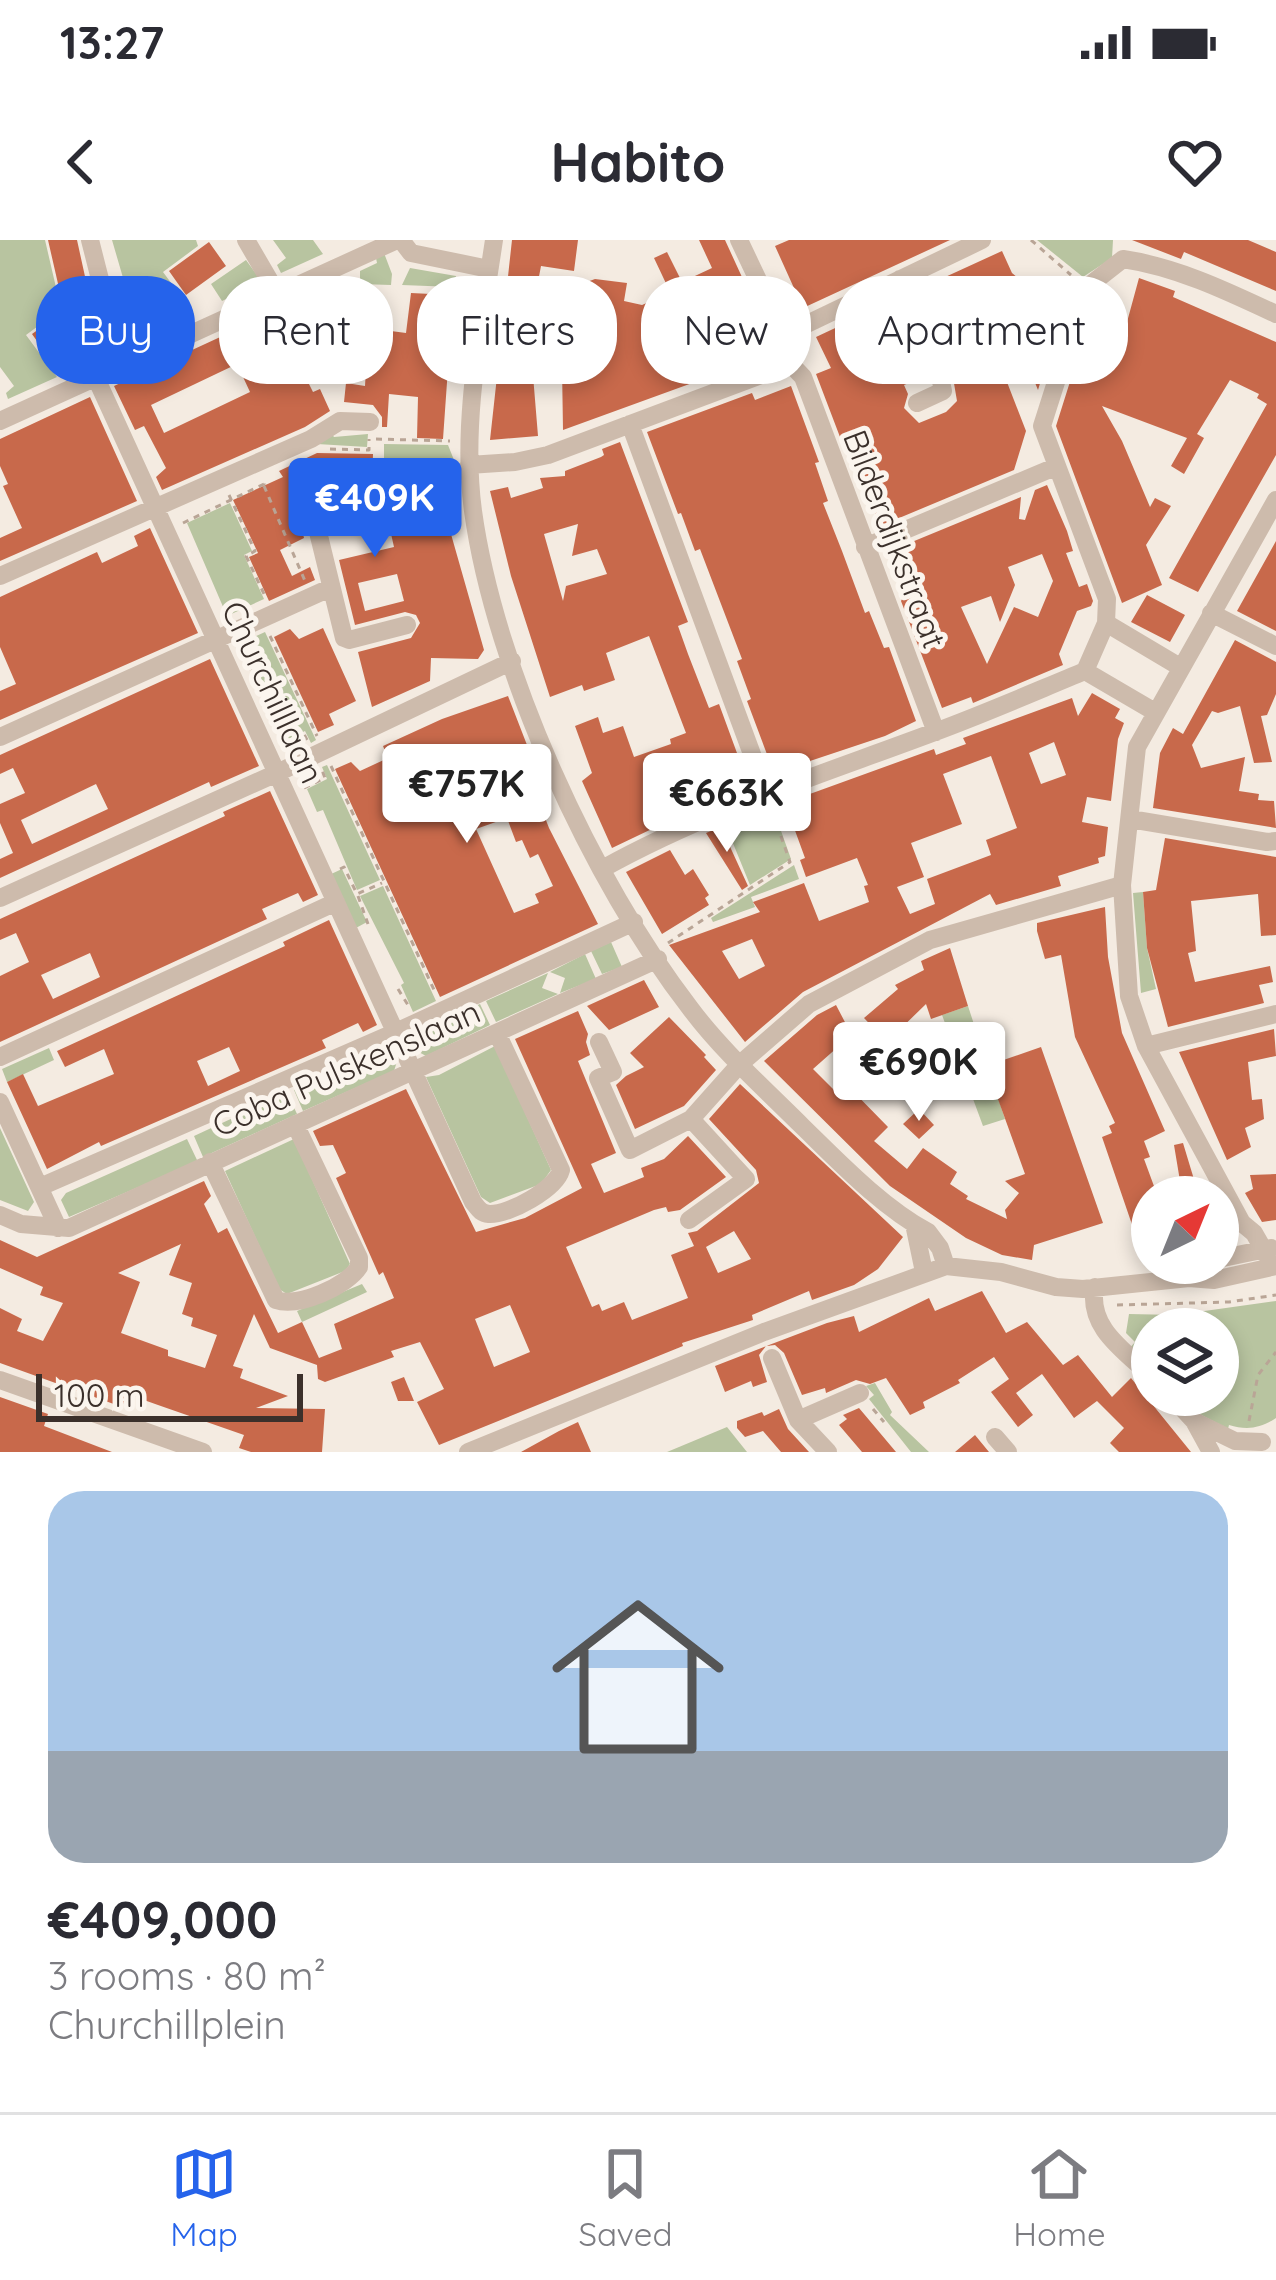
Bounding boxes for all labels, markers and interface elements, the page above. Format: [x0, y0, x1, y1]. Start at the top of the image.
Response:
text: 13:27 [60, 14, 164, 70]
text: Habito [551, 128, 725, 196]
icon: back [48, 129, 114, 195]
icon: heart [1162, 129, 1228, 195]
chip: Buy [36, 276, 195, 384]
chip: Rent [219, 276, 393, 384]
chip: Filters [417, 276, 617, 384]
chip: New [641, 276, 811, 384]
chip: Apartment [835, 276, 1128, 384]
street label: Bilderdijkstraat [835, 424, 956, 654]
pin: €409K [291, 458, 459, 560]
text: €409K [315, 472, 435, 521]
street label: Churchilllaan [213, 594, 333, 789]
pin: €757K [383, 744, 551, 846]
pin: €663K [643, 753, 811, 855]
text: €757K [409, 758, 525, 807]
text: €663K [670, 767, 784, 816]
street label: Coba Pulskenslaan [205, 990, 486, 1145]
pin: €690K [835, 1022, 1003, 1124]
text: €690K [860, 1036, 978, 1085]
north arrow [1131, 1176, 1239, 1284]
map controls [1131, 1176, 1239, 1416]
button: layers [1131, 1308, 1239, 1416]
scale bar [36, 1368, 303, 1421]
text: 100 m [54, 1374, 145, 1415]
icon: home [530, 1569, 746, 1785]
text: €409,000 [48, 1887, 277, 1951]
text: 3 rooms · 80 m² [48, 1951, 326, 2000]
text: Churchillplein [48, 2000, 286, 2049]
tab: Map [170, 2141, 238, 2254]
tab: Saved [578, 2141, 672, 2254]
tab: Home [1013, 2141, 1106, 2254]

